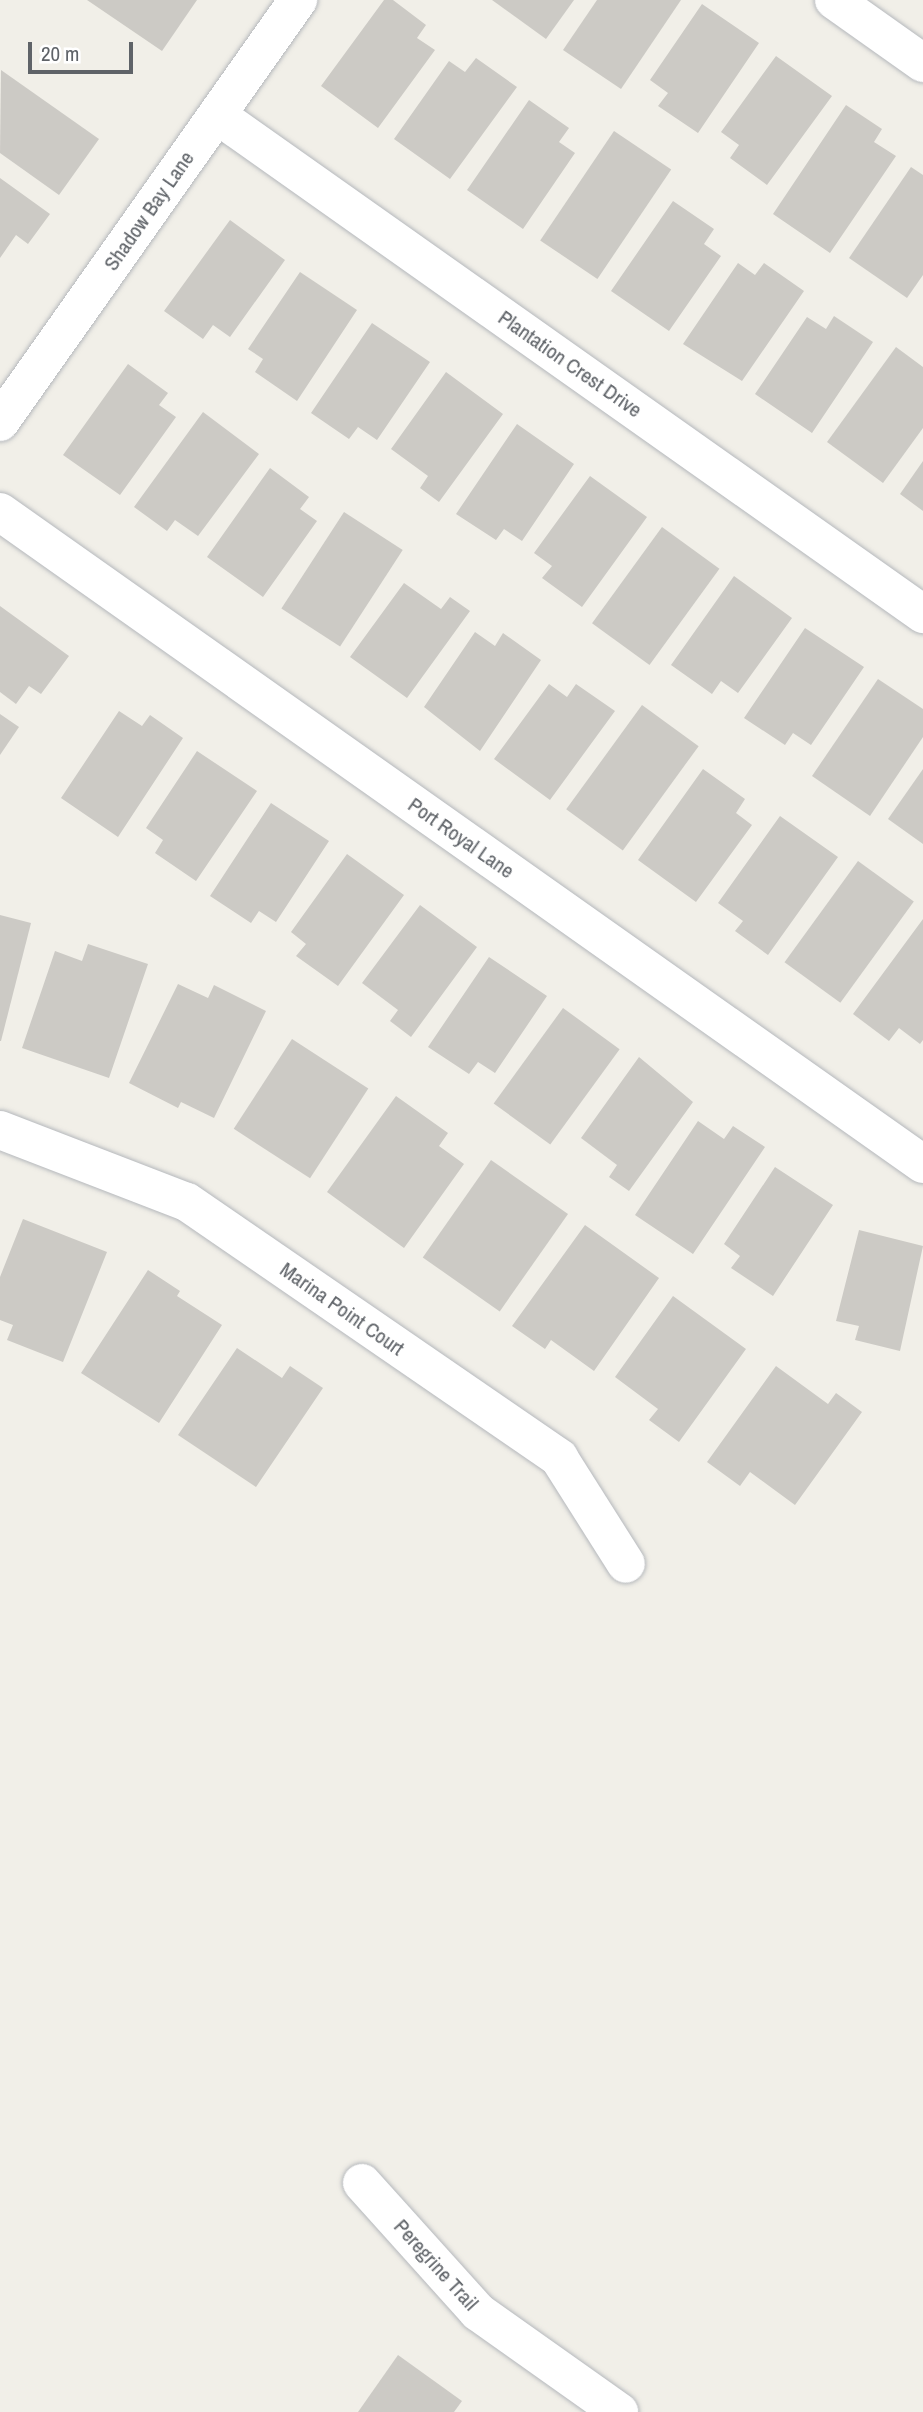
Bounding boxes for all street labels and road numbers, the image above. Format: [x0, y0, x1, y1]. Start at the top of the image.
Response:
street label: Shadow Bay Lane [99, 147, 199, 275]
street label: Plantation Crest Drive [493, 305, 647, 423]
street label: Port Royal Lane [403, 792, 519, 884]
street label: Marina Point Court [275, 1257, 409, 1361]
street label: Peregrine Trail [388, 2214, 484, 2316]

